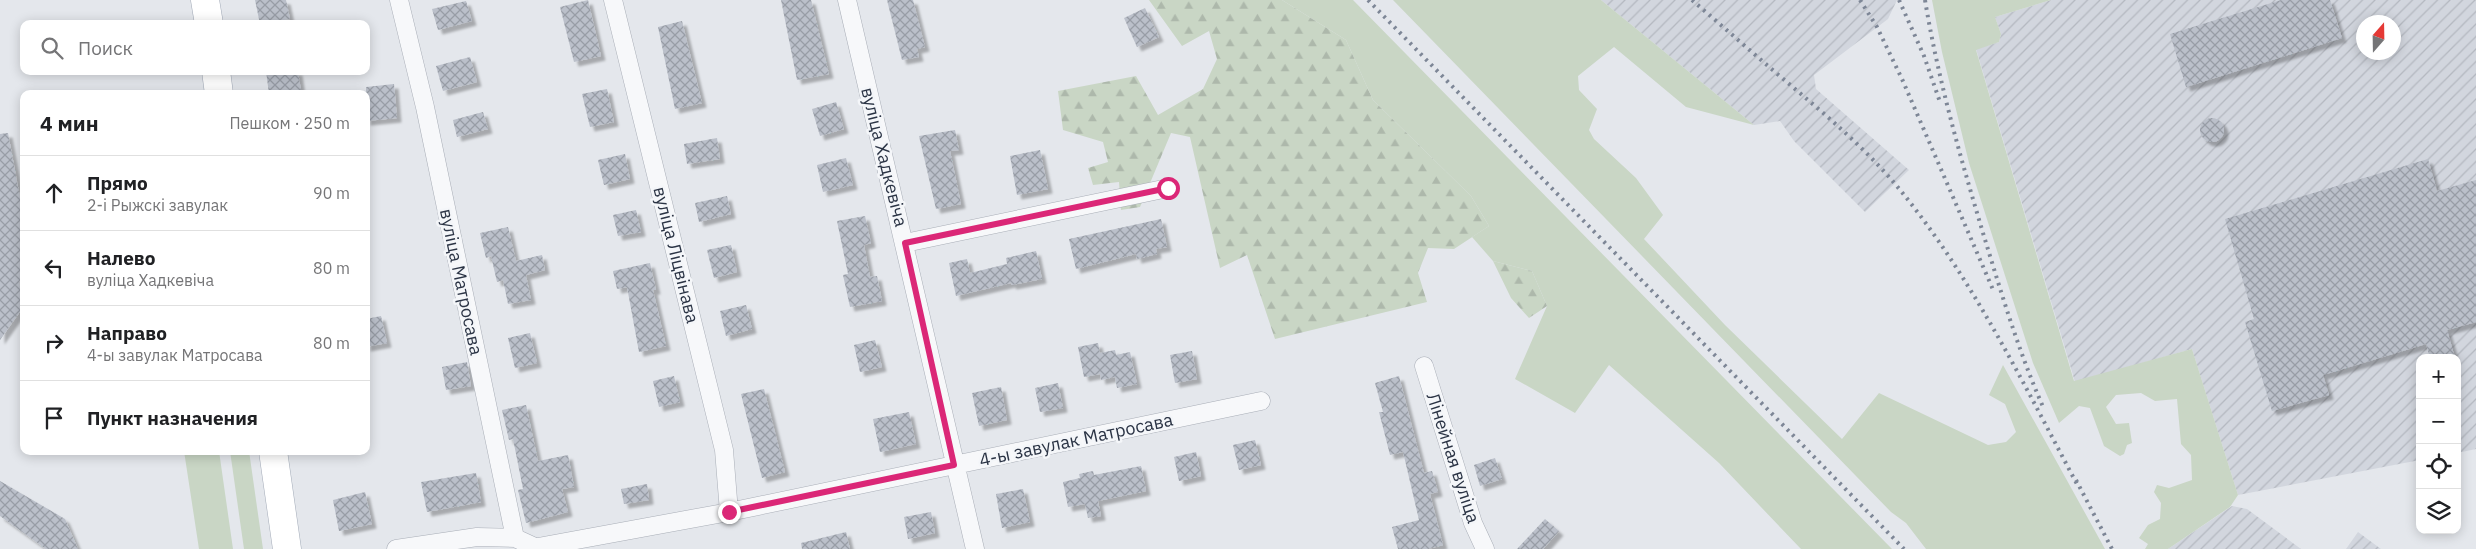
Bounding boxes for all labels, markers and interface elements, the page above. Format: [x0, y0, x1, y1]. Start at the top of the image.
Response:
north arrow [2356, 15, 2401, 60]
search box [20, 20, 370, 75]
icon: search [38, 34, 66, 62]
text: Поиск [78, 36, 133, 60]
street label: вуліца Хадкевіча [856, 85, 913, 229]
text: 4 мин [40, 109, 99, 137]
text: Пешком · 250 m [229, 113, 350, 133]
text: Прямо [87, 171, 148, 195]
route start [1157, 177, 1180, 200]
icon: ahead [40, 179, 68, 207]
text: 90 m [313, 183, 350, 203]
street label: вуліца Ліцвінава [648, 184, 705, 326]
text: 2-і Рыжскі завулак [87, 195, 228, 215]
street label: вуліца Матросава [435, 207, 488, 358]
text: Налево [87, 246, 156, 270]
icon: left [40, 254, 68, 282]
text: 80 m [313, 258, 350, 278]
text: вуліца Хадкевіча [87, 270, 214, 290]
text: Направо [87, 321, 167, 345]
icon: right [40, 329, 68, 357]
text: 80 m [313, 333, 350, 353]
text: 4-ы завулак Матросава [87, 345, 263, 365]
map controls [2416, 354, 2461, 534]
button: + [2416, 354, 2461, 399]
street label: Лінейная вуліца [1422, 390, 1485, 526]
button: − [2416, 399, 2461, 444]
icon: arrive [40, 404, 68, 432]
text: Пункт назначения [87, 406, 258, 430]
street label: 4-ы завулак Матросава [977, 408, 1175, 471]
button: locate [2416, 444, 2461, 489]
button: layers [2416, 489, 2461, 534]
route end [718, 501, 741, 524]

